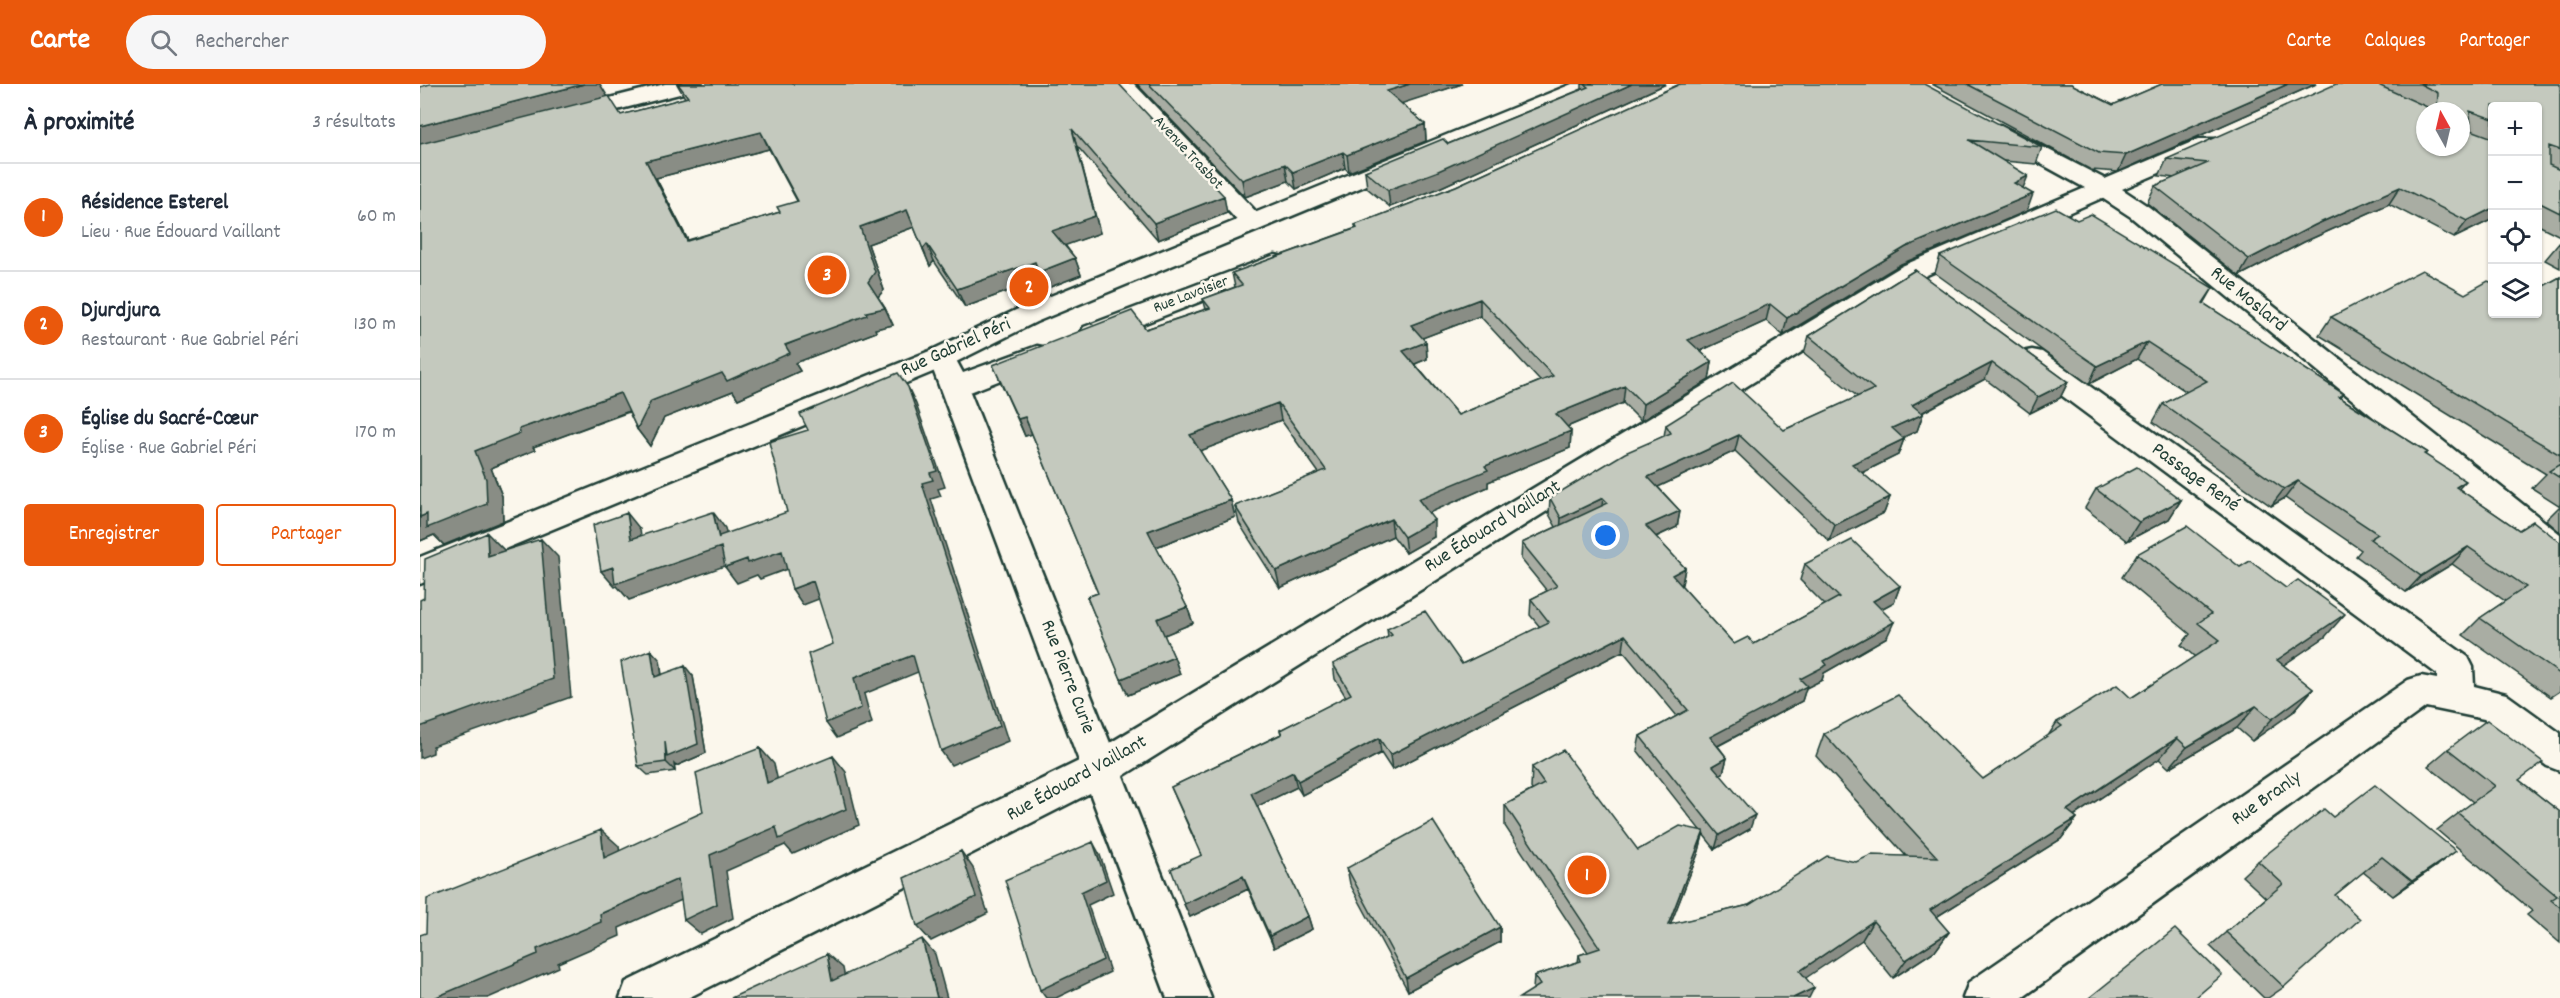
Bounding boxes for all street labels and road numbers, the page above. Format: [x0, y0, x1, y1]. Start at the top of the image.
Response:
street label: Avenue Trasbot [1148, 111, 1229, 195]
street label: Rue Moslard [2204, 260, 2292, 340]
street label: Rue Lavoisier [1150, 270, 1232, 320]
street label: Rue Gabriel Péri [896, 311, 1016, 385]
street label: Passage René [2145, 436, 2245, 520]
street label: Rue Édouard Vaillant [1419, 474, 1567, 580]
street label: Rue Pierre Curie [1032, 616, 1102, 738]
street label: Rue Édouard Vaillant [1002, 729, 1152, 829]
street label: Rue Branly [2226, 764, 2309, 833]

